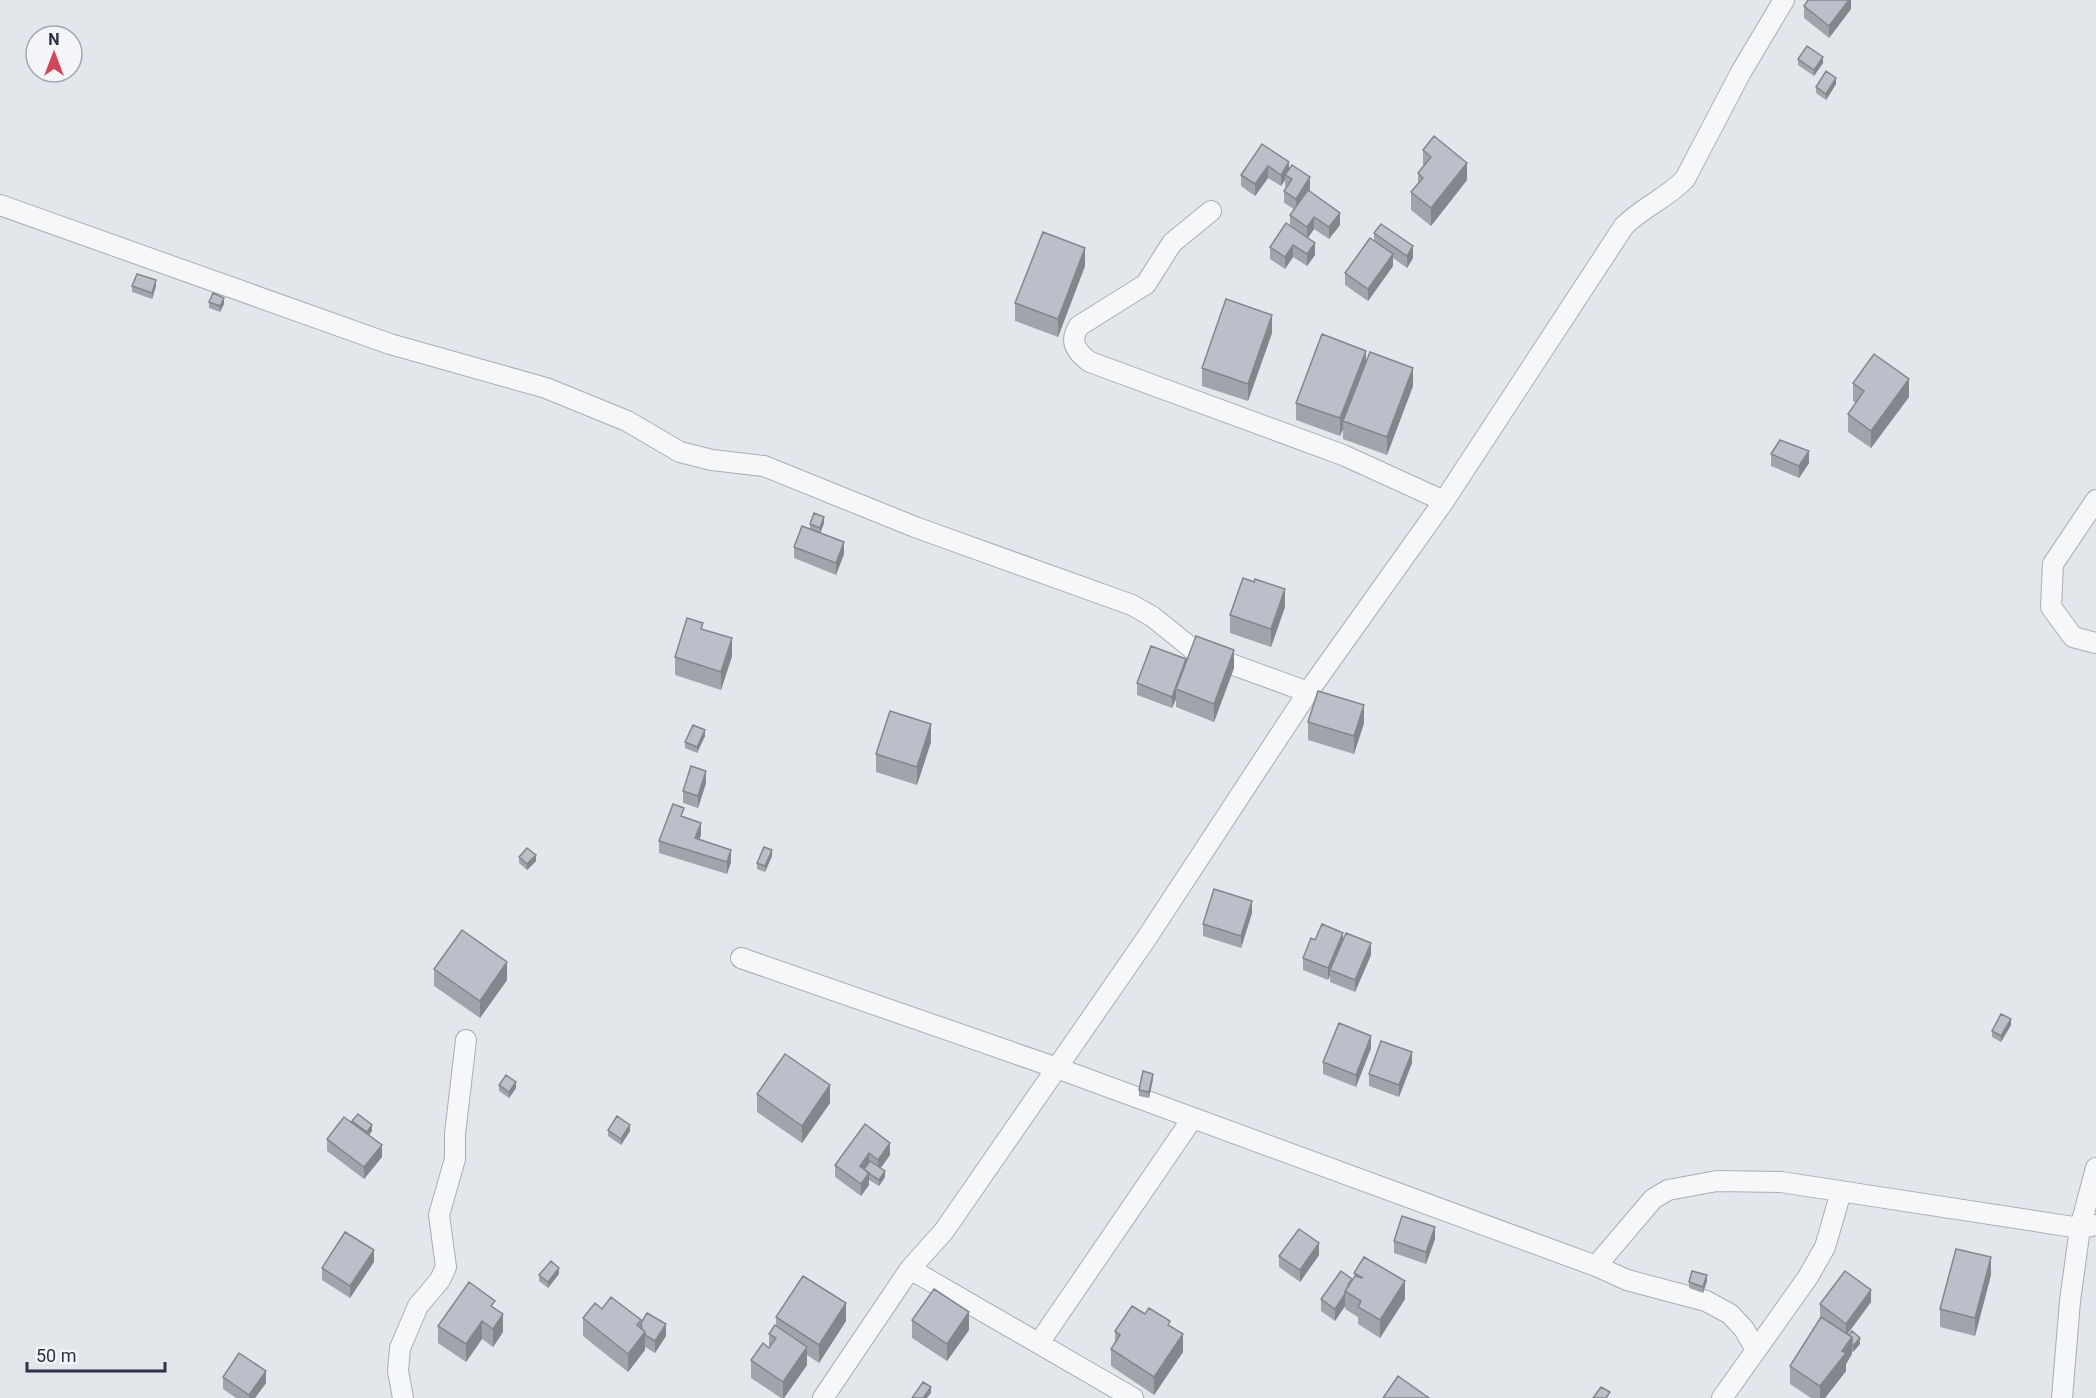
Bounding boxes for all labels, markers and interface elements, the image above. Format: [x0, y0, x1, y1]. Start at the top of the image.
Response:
north arrow [24, 24, 84, 84]
text: N [48, 30, 60, 49]
scale bar [27, 1335, 165, 1373]
text: 50 m [36, 1345, 76, 1366]

